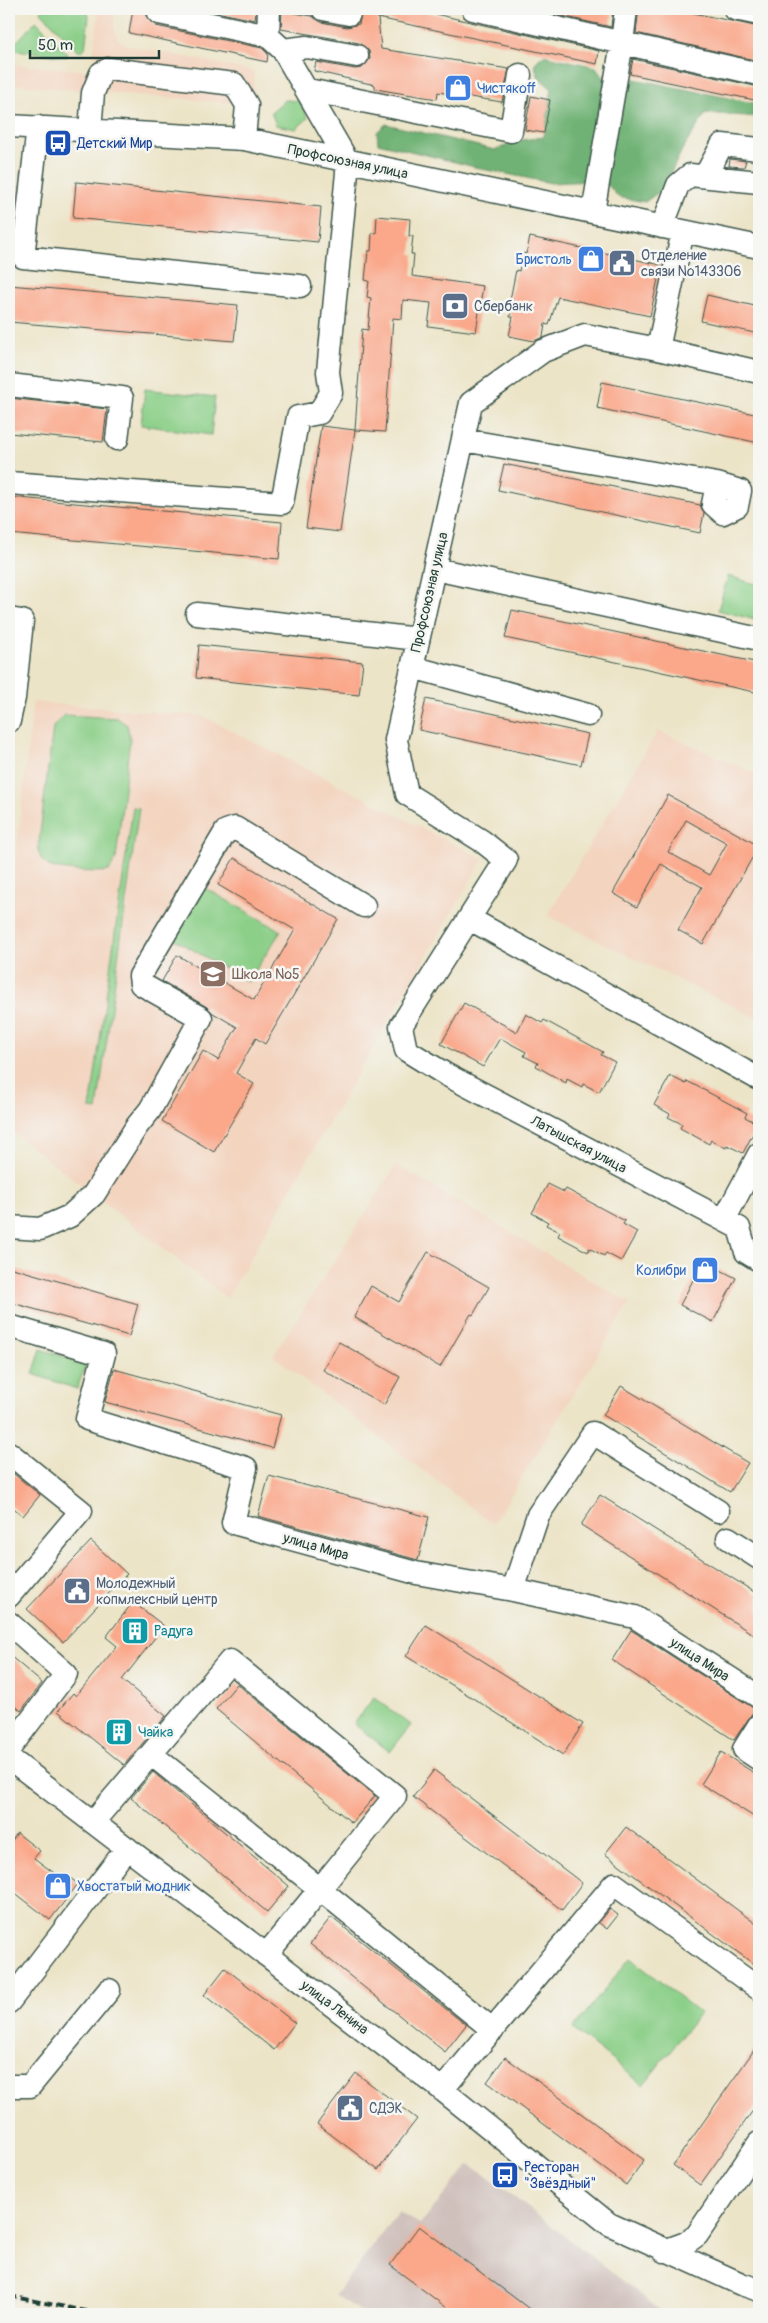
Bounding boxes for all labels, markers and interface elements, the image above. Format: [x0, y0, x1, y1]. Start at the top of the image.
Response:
scale bar [30, 28, 159, 60]
text: 50 m [38, 36, 73, 55]
shop icon: Чистякоff [443, 73, 473, 103]
place label: Чистякоff [477, 80, 536, 97]
bus stop icon: Детский Мир [43, 128, 73, 158]
place label: Детский Мир [76, 135, 153, 152]
street label: Профсоюзная улица [286, 140, 410, 183]
shop icon: Бристоль [576, 244, 606, 274]
place label: Отделение связи №143306 [641, 247, 742, 280]
public building icon: Отделение связи №143306 [607, 248, 637, 278]
place label: Бристоль [516, 251, 572, 268]
bank icon: Сбербанк [440, 291, 470, 321]
place label: Сбербанк [474, 298, 533, 315]
street label: Профсоюзная улица [407, 530, 452, 654]
school or university icon: Школа №5 [198, 959, 228, 989]
place label: Школа №5 [232, 966, 300, 983]
street label: Латышская улица [527, 1112, 630, 1177]
shop icon: Колибри [690, 1255, 720, 1285]
place label: Колибри [636, 1262, 686, 1279]
street label: улица Мира [280, 1529, 351, 1564]
place label: Молодежный копмлексный центр [96, 1575, 218, 1608]
public building icon: Молодежный копмлексный центр [62, 1576, 92, 1606]
building icon: Радуга [120, 1616, 150, 1646]
place label: Радуга [154, 1623, 193, 1640]
street label: улица Мира [666, 1633, 733, 1685]
building icon: Чайка [104, 1717, 134, 1747]
place label: Чайка [138, 1724, 173, 1741]
shop icon: Хвостатый модник [43, 1871, 73, 1901]
place label: Хвостатый модник [77, 1878, 191, 1895]
street label: улица Ленина [297, 1976, 372, 2038]
public building icon: СДЭК [335, 2093, 365, 2123]
place label: СДЭК [369, 2100, 403, 2117]
place label: Ресторан "Звёздный" [524, 2159, 596, 2192]
bus stop icon: Ресторан "Звёздный" [490, 2160, 520, 2190]

